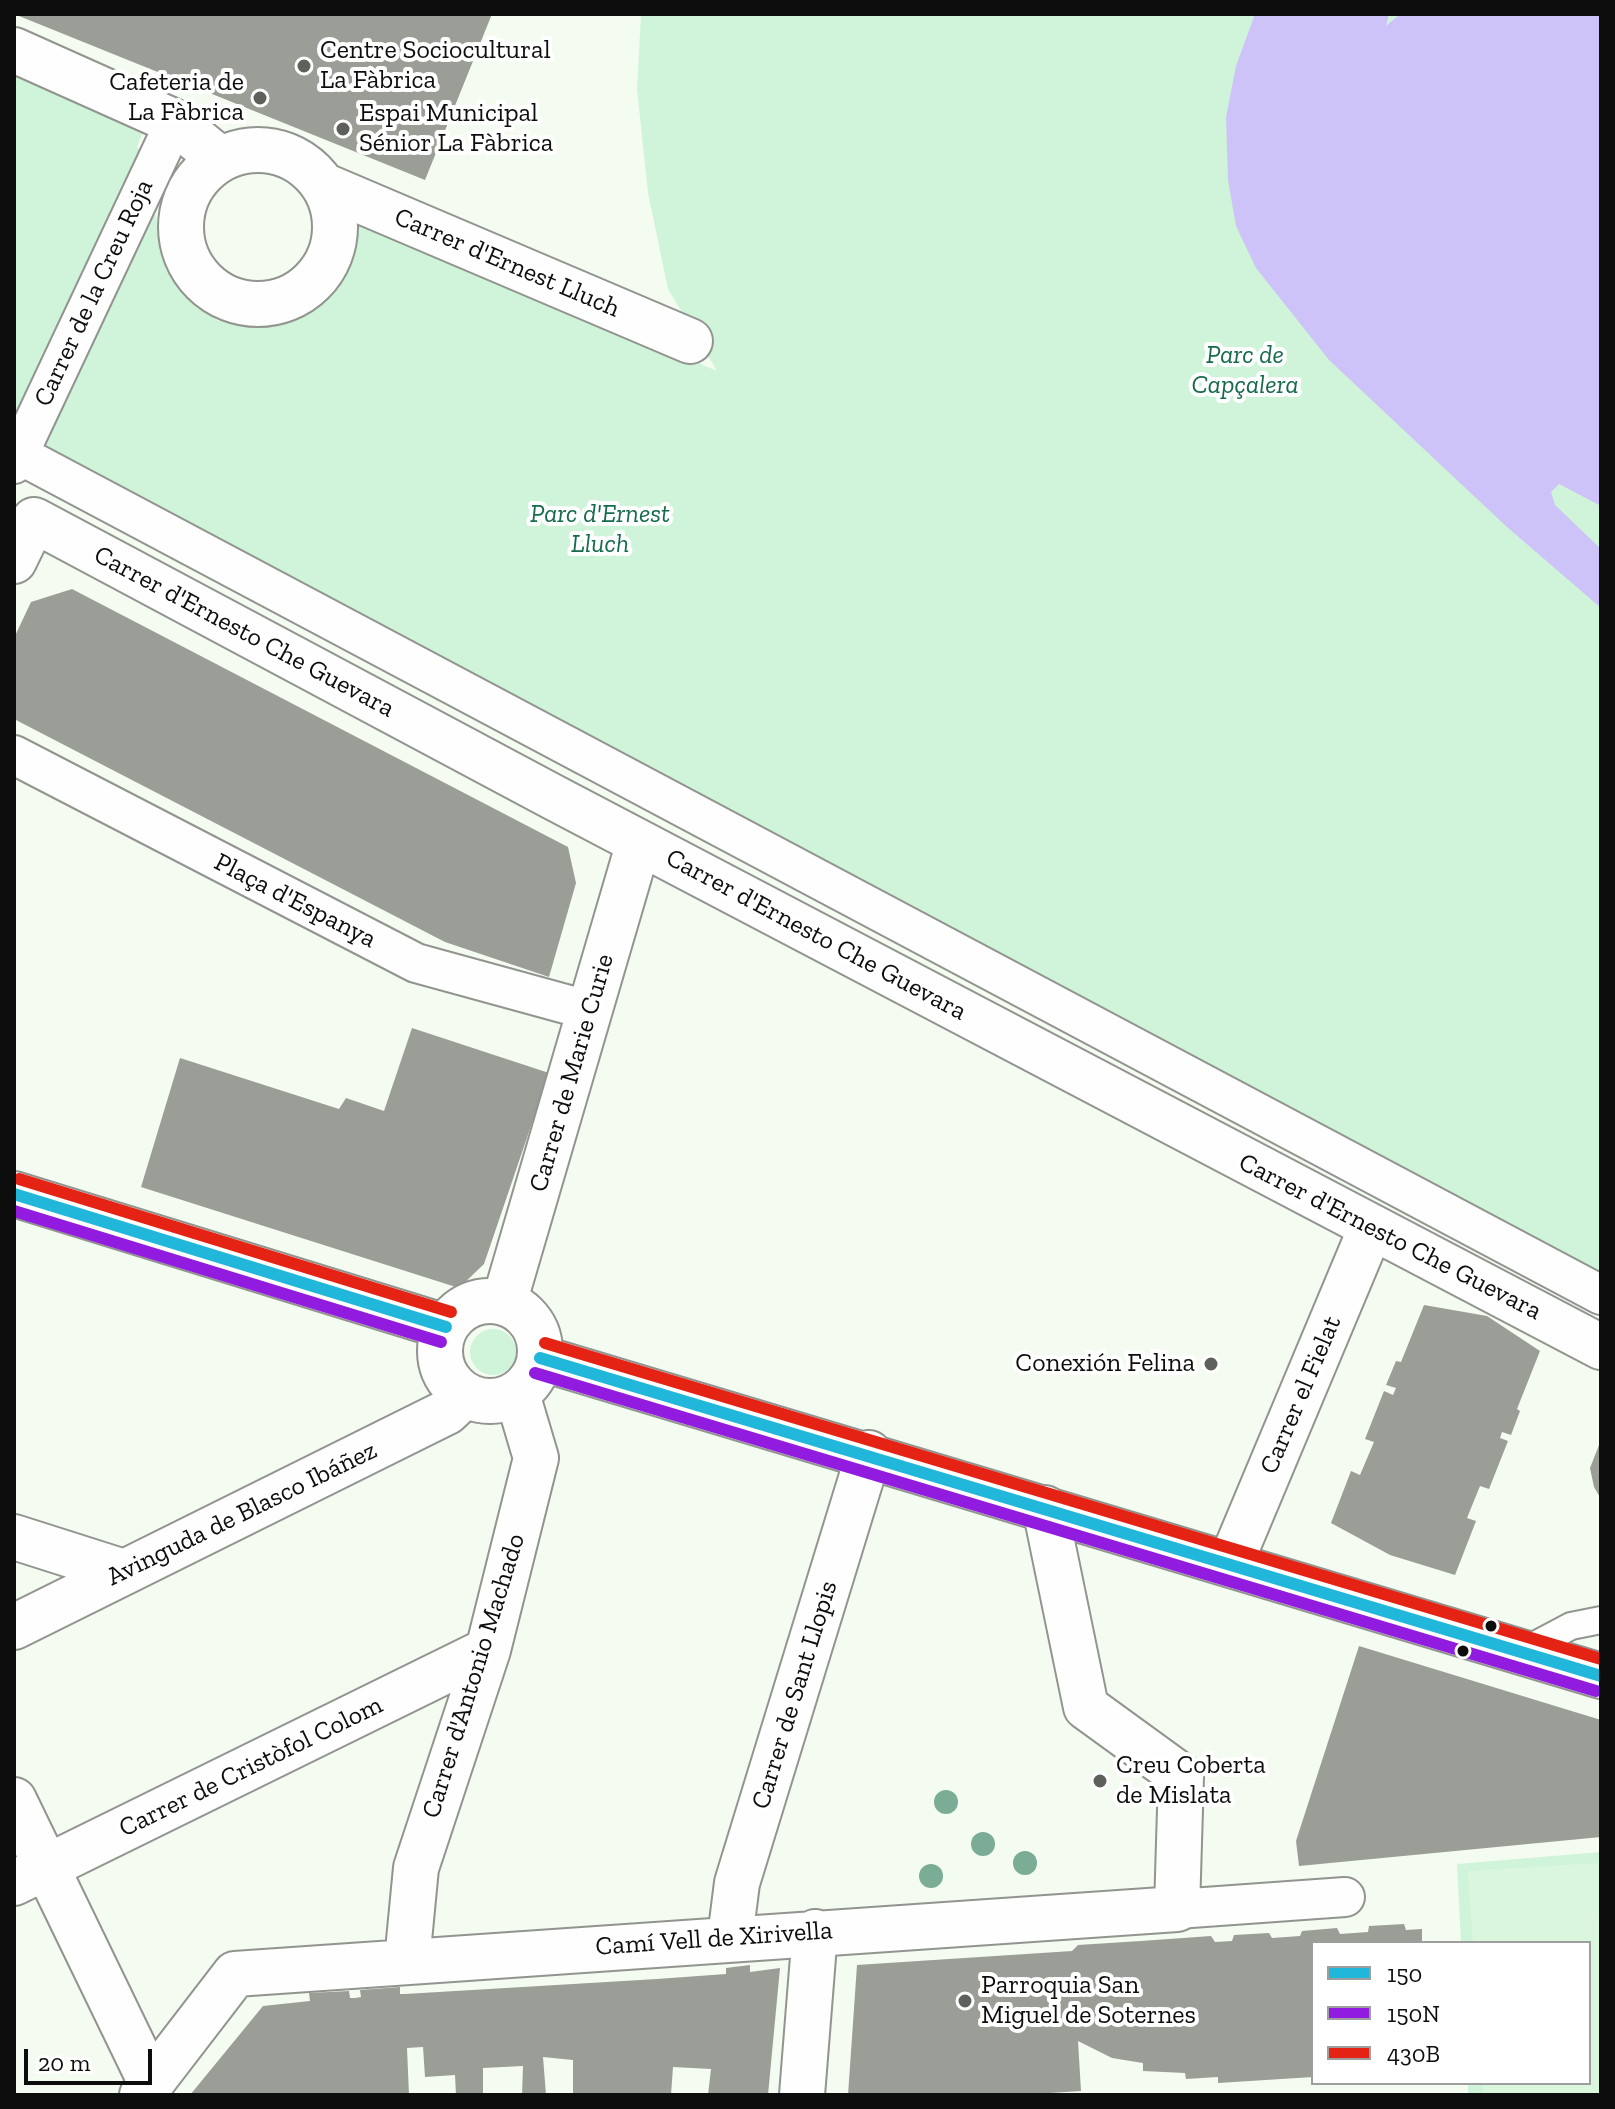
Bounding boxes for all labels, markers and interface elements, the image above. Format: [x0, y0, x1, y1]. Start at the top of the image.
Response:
place label: Centre Sociocultural La Fàbrica [320, 35, 551, 96]
marker: Centre Sociocultural La Fàbrica [295, 57, 313, 75]
place label: Cafeteria de La Fàbrica [109, 67, 244, 128]
marker: Cafeteria de La Fàbrica [251, 89, 269, 107]
place label: Espai Municipal Sénior La Fàbrica [359, 98, 553, 160]
marker: Espai Municipal Sénior La Fàbrica [334, 120, 352, 138]
street label: Carrer de la Creu Roja [28, 175, 160, 411]
street label: Carrer d'Ernest Lluch [390, 201, 624, 325]
park label: Parc de Capçalera [1191, 340, 1299, 402]
park label: Parc d'Ernest Lluch [530, 499, 670, 560]
street label: Carrer d'Ernesto Che Guevara [88, 539, 400, 725]
street label: Carrer d'Ernesto Che Guevara [660, 842, 972, 1028]
street label: Plaça d'Espanya [209, 847, 381, 955]
street label: Carrer de Marie Curie [523, 950, 621, 1196]
street label: Carrer d'Ernesto Che Guevara [1233, 1147, 1547, 1327]
street label: Carrer el Fielat [1254, 1311, 1348, 1479]
place label: Conexión Felina [1015, 1348, 1195, 1380]
marker: Conexión Felina [1202, 1355, 1220, 1373]
street label: Avinguda de Blasco Ibáñez [102, 1435, 382, 1593]
street label: Carrer d'Antonio Machado [416, 1530, 532, 1822]
street label: Carrer de Sant Llopis [745, 1577, 845, 1813]
unlabelled marker [1483, 1618, 1499, 1634]
unlabelled marker [1455, 1643, 1471, 1659]
street label: Carrer de Cristòfol Colom [114, 1690, 388, 1844]
place label: Creu Coberta de Mislata [1116, 1750, 1266, 1812]
marker: Creu Coberta de Mislata [1091, 1772, 1109, 1790]
street label: Camí Vell de Xirivella [594, 1915, 834, 1963]
legend [1311, 1941, 1591, 2085]
text: 150 [1387, 1959, 1422, 1988]
place label: Parroquia San Miguel de Soternes [981, 1970, 1196, 2032]
marker: Parroquia San Miguel de Soternes [956, 1992, 974, 2010]
text: 150N [1387, 1999, 1440, 2028]
scale bar [28, 2033, 156, 2083]
text: 430B [1387, 2039, 1440, 2068]
text: 20 m [38, 2048, 90, 2077]

